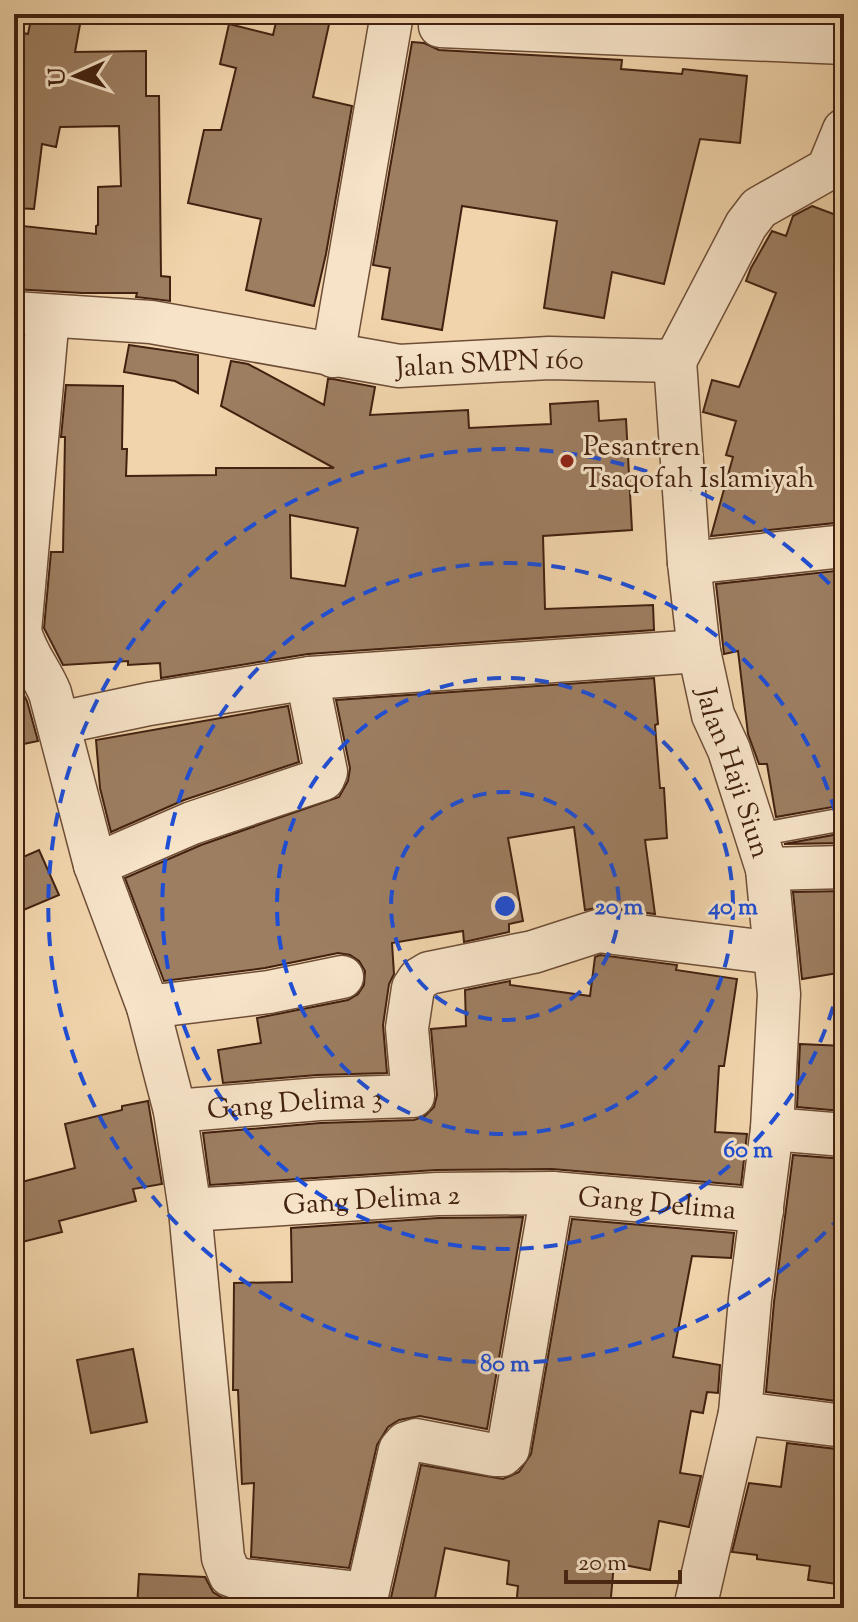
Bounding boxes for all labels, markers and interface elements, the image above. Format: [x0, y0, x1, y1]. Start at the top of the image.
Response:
north arrow [36, 36, 116, 116]
text: U [43, 67, 75, 87]
street label: Jalan SMPN 160 [393, 341, 584, 389]
place label: Pesantren Tsaqofah Islamiyah [583, 428, 815, 500]
marker: Pesantren Tsaqofah Islamiyah [558, 452, 576, 470]
street label: Jalan Haji Siun [684, 682, 779, 864]
text: 20 m [595, 891, 644, 925]
text: 40 m [707, 891, 758, 925]
centre of rings [491, 892, 519, 920]
street label: Gang Delima 3 [205, 1080, 383, 1131]
text: 60 m [723, 1134, 773, 1168]
street label: Gang Delima 2 [282, 1177, 461, 1227]
street label: Gang Delima [576, 1178, 738, 1232]
text: 80 m [480, 1348, 530, 1382]
scale bar [566, 1534, 680, 1584]
text: 20 m [578, 1547, 627, 1581]

